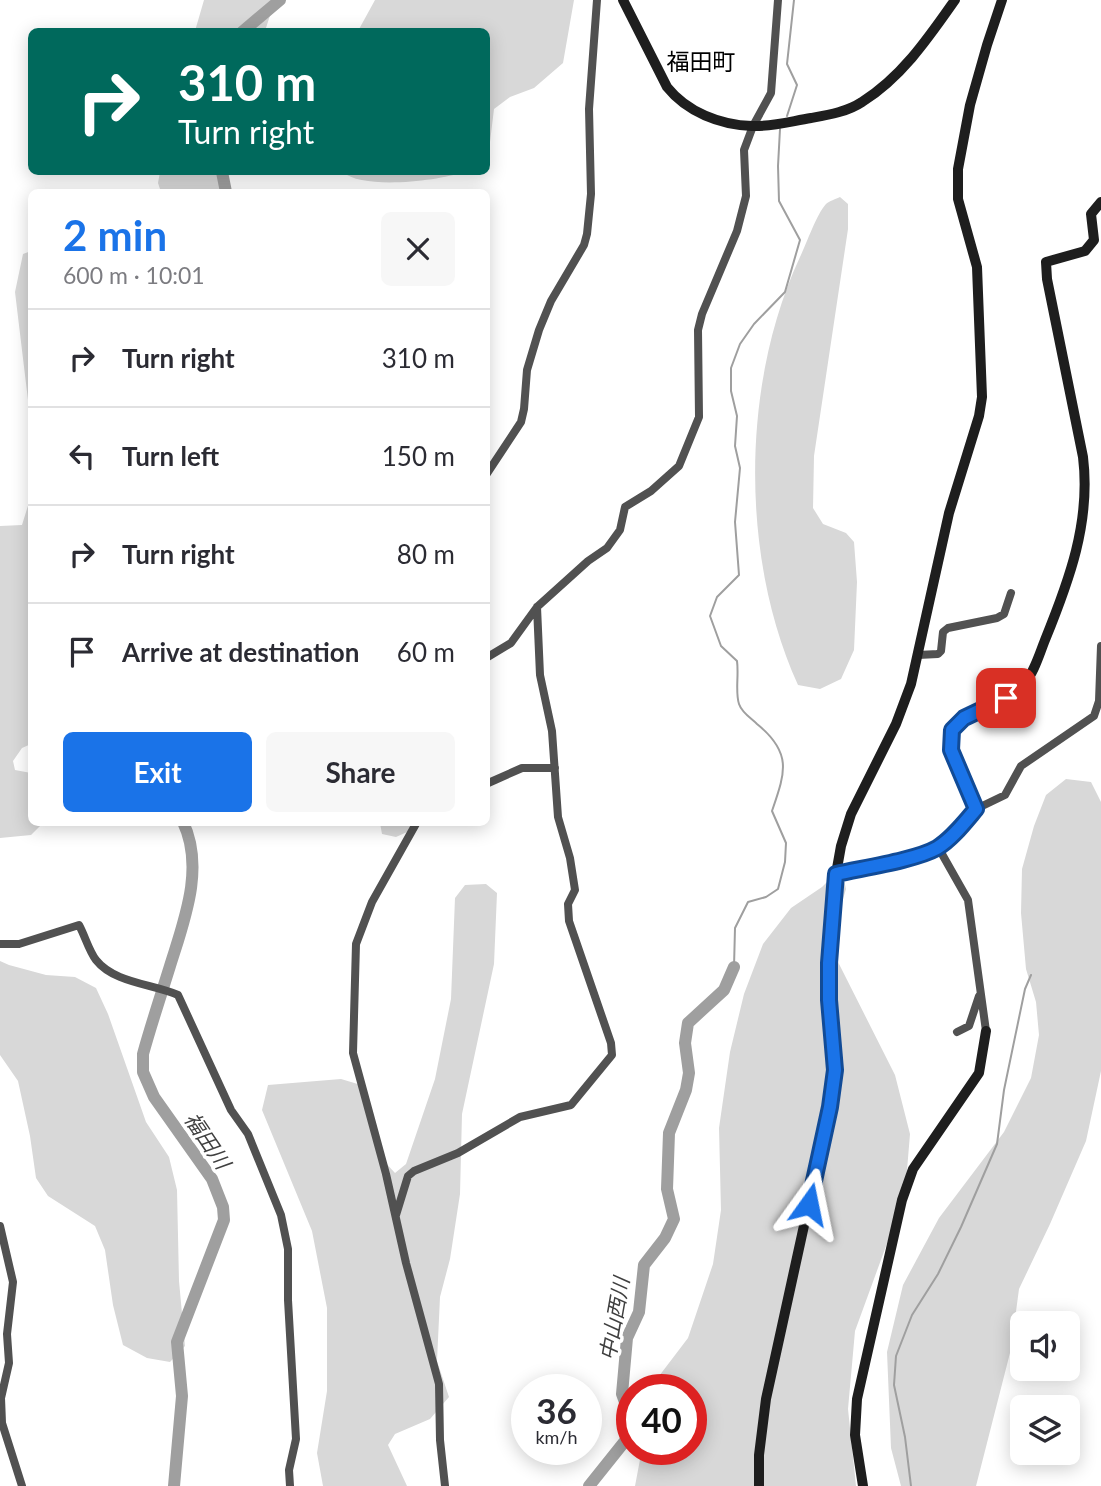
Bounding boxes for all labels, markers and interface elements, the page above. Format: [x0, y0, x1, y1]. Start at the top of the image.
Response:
district label: 福田町 [667, 47, 736, 75]
text: 310 m [178, 53, 316, 111]
icon: right [63, 56, 154, 147]
text: Turn right [178, 112, 314, 151]
text: 2 min [63, 210, 167, 260]
button: close [381, 212, 455, 286]
text: 600 m · 10:01 [63, 261, 205, 289]
icon: right [63, 339, 101, 377]
text: Turn right [122, 342, 235, 374]
text: 310 m [382, 342, 455, 374]
icon: left [63, 437, 101, 475]
text: Turn left [122, 440, 219, 472]
text: 150 m [382, 440, 455, 472]
icon: right [63, 535, 101, 573]
text: Turn right [122, 538, 235, 570]
text: 80 m [397, 538, 455, 570]
icon: arrive [63, 633, 101, 671]
text: Arrive at destination [122, 636, 359, 668]
text: 60 m [397, 636, 455, 668]
pin [976, 668, 1036, 728]
icon: arrive [987, 679, 1025, 717]
button: Exit [63, 732, 252, 812]
button: Share [266, 732, 455, 812]
water label: 福田川 [180, 1107, 237, 1175]
position arrow [772, 1167, 846, 1241]
water label: 中山西川 [594, 1273, 633, 1362]
map controls [1010, 1311, 1080, 1465]
button: sound [1010, 1311, 1080, 1381]
speed limit sign: 40 [616, 1374, 707, 1465]
text: 36 [536, 1389, 577, 1431]
button: layers [1010, 1395, 1080, 1465]
text: km/h [535, 1426, 578, 1448]

